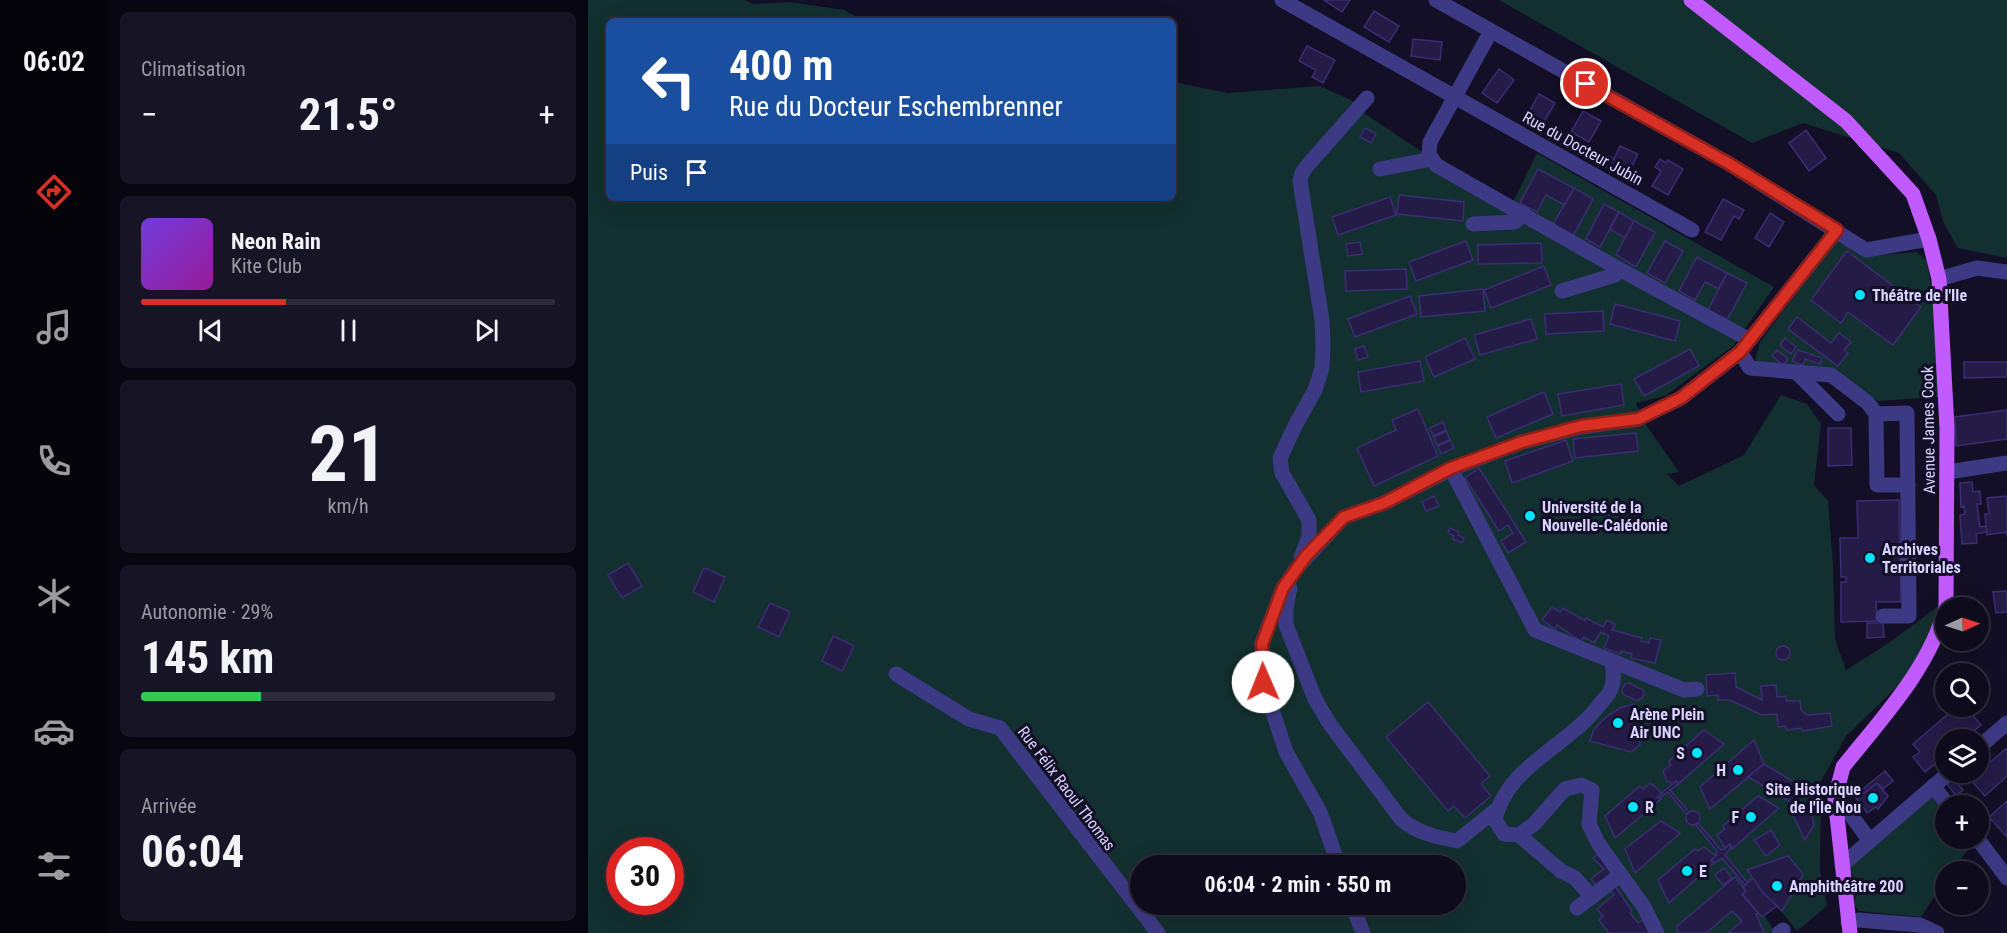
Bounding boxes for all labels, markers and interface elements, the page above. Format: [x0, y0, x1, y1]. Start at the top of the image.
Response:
text: 400 m [729, 41, 834, 90]
icon: left [630, 42, 708, 120]
text: 06:02 [23, 46, 85, 78]
text: Climatisation [141, 57, 246, 81]
pin [1560, 58, 1611, 109]
icon: arrive [1569, 67, 1602, 100]
text: 21.5° [299, 88, 397, 141]
text: Rue du Docteur Eschembrenner [729, 91, 1063, 123]
text: − [141, 95, 158, 134]
text: + [539, 95, 555, 134]
street label: Rue du Docteur Jubin [1519, 108, 1646, 189]
icon: arrive [680, 156, 713, 189]
text: Puis [630, 160, 668, 185]
icon: directions [33, 171, 75, 213]
text: Neon Rain [231, 229, 321, 254]
text: Kite Club [231, 254, 302, 278]
place label: Théâtre de l'Ile [1872, 286, 1967, 305]
marker: Théâtre de l'Ile [1853, 288, 1867, 302]
icon: music [33, 306, 75, 348]
icon: previous [194, 314, 227, 347]
icon: pause [332, 314, 365, 347]
icon: next [470, 314, 503, 347]
street label: Avenue James Cook [1918, 365, 1939, 494]
text: 21 [309, 409, 387, 500]
icon: phone [33, 440, 75, 482]
text: km/h [327, 494, 369, 518]
place label: Université de la Nouvelle-Calédonie [1542, 498, 1668, 535]
marker: Université de la Nouvelle-Calédonie [1523, 509, 1537, 523]
place label: Archives Territoriales [1882, 540, 1961, 577]
marker: Archives Territoriales [1863, 551, 1877, 565]
icon: climate [33, 575, 75, 617]
north arrow [1935, 597, 1989, 651]
map controls [1935, 597, 1989, 915]
text: Autonomie · 29% [141, 600, 273, 624]
text: 145 km [141, 631, 274, 684]
position arrow [1231, 650, 1295, 714]
button: search [1935, 663, 1989, 717]
place label: Arène Plein Air UNC [1630, 705, 1704, 742]
icon: car [33, 710, 75, 752]
marker: Arène Plein Air UNC [1611, 716, 1625, 730]
street label: Rue Félix Raoul Thomas [1014, 722, 1119, 854]
button: layers [1935, 729, 1989, 783]
place label: S [1676, 744, 1685, 763]
marker: S [1690, 746, 1704, 760]
place label: H [1716, 761, 1726, 780]
marker: H [1731, 763, 1745, 777]
place label: Site Historique de l'Île Nou [1766, 780, 1861, 817]
marker: Site Historique de l'Île Nou [1866, 791, 1880, 805]
text: Arrivée [141, 794, 197, 818]
button: + [1935, 795, 1989, 849]
place label: R [1645, 798, 1654, 817]
marker: R [1626, 800, 1640, 814]
place label: F [1731, 808, 1739, 827]
marker: F [1744, 810, 1758, 824]
text: 06:04 [141, 825, 244, 878]
speed limit sign: 30 [606, 837, 684, 915]
icon: filters [33, 845, 75, 887]
button: − [1935, 861, 1989, 915]
place label: E [1699, 862, 1707, 881]
marker: E [1680, 864, 1694, 878]
text: 06:04 · 2 min · 550 m [1205, 872, 1391, 897]
place label: Amphithéâtre 200 [1789, 877, 1904, 896]
marker: Amphithéâtre 200 [1770, 879, 1784, 893]

